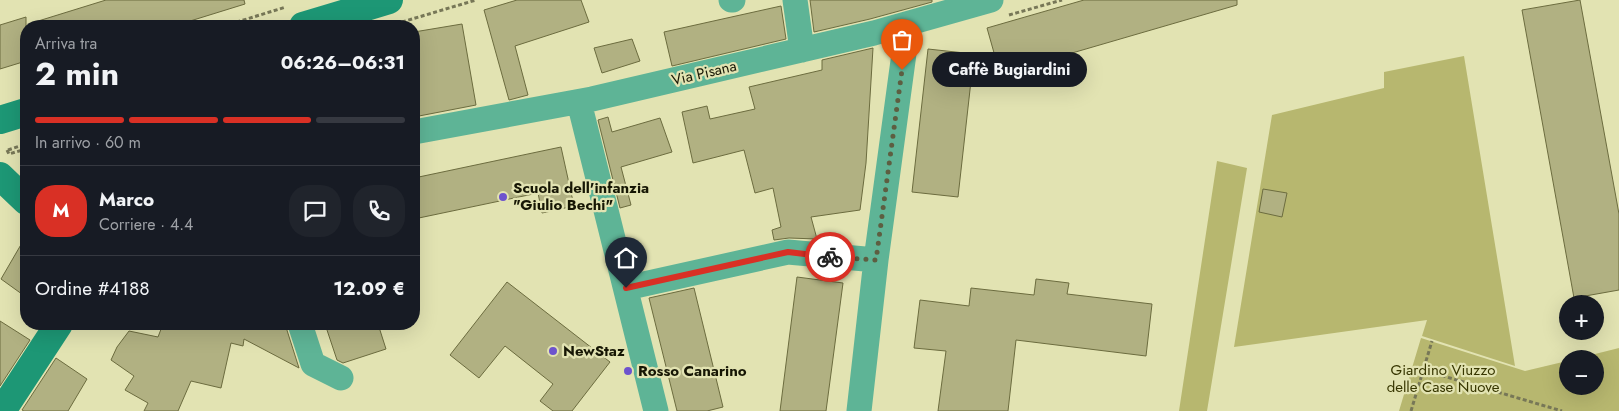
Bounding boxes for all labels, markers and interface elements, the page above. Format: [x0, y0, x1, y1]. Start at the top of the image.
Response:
pin [881, 19, 923, 70]
icon: bag [888, 26, 916, 54]
text: Arriva tra [35, 32, 97, 55]
text: 06:26–06:31 [281, 49, 405, 76]
text: 2 min [35, 51, 119, 97]
callout: Caffè Bugiardini [932, 52, 1087, 88]
street label: Via Pisana [669, 55, 739, 91]
text: Caffè Bugiardini [949, 58, 1070, 81]
text: In arrivo · 60 m [35, 131, 141, 154]
place label: Scuola dell'infanzia "Giulio Bechi" [513, 177, 649, 216]
button: chat [289, 185, 341, 237]
button: phone [353, 185, 405, 237]
text: Marco [99, 186, 154, 213]
marker: Scuola dell'infanzia "Giulio Bechi" [497, 191, 509, 203]
text: M [53, 197, 69, 224]
text: Corriere · 4.4 [99, 213, 193, 236]
courier [805, 232, 855, 282]
pin [605, 237, 647, 288]
icon: bike [816, 243, 844, 271]
icon: home [612, 244, 640, 272]
text: Ordine #4188 [35, 275, 150, 302]
text: 12.09 € [333, 275, 405, 302]
map controls [1559, 295, 1604, 395]
button: + [1559, 295, 1604, 340]
place label: NewStaz [563, 340, 625, 362]
marker: NewStaz [547, 345, 559, 357]
button: − [1559, 350, 1604, 395]
park label: Giardino Viuzzo delle Case Nuove [1387, 359, 1500, 398]
place label: Rosso Canarino [638, 360, 747, 382]
marker: Rosso Canarino [622, 365, 634, 377]

